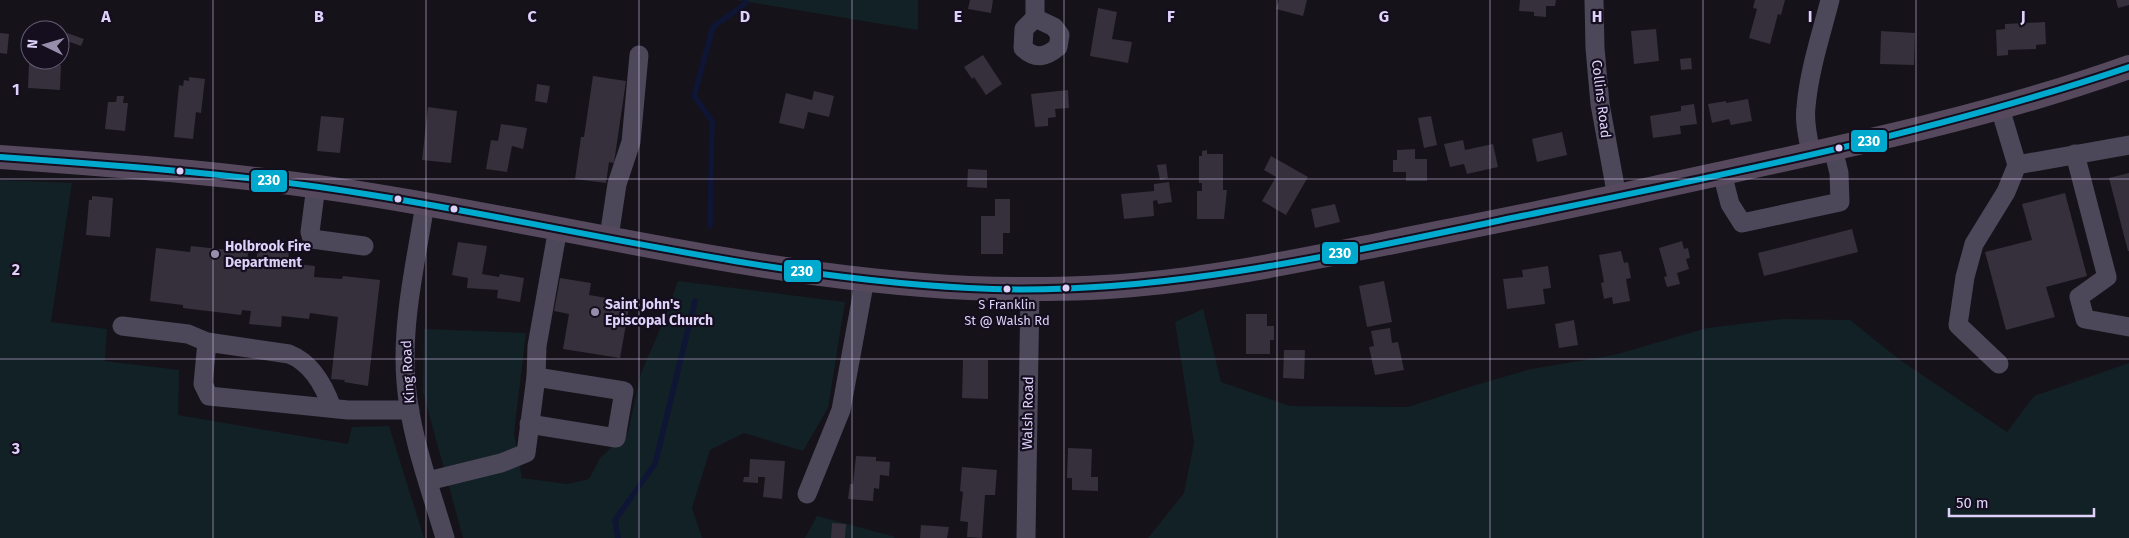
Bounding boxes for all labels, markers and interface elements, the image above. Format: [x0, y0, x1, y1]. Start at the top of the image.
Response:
text: A [100, 7, 111, 26]
text: B [314, 7, 324, 26]
text: C [527, 7, 537, 26]
text: D [740, 7, 750, 26]
text: E [954, 7, 962, 26]
text: F [1167, 7, 1175, 26]
text: G [1379, 7, 1389, 26]
text: H [1592, 7, 1602, 26]
text: I [1808, 7, 1812, 26]
text: J [2019, 7, 2026, 26]
north arrow [20, 20, 70, 70]
text: N [24, 39, 41, 49]
street label: Collins Road [1588, 59, 1614, 139]
text: 1 [12, 80, 20, 99]
line badge: 230 [1850, 129, 1888, 153]
text: 230 [1858, 133, 1880, 150]
unlabelled marker [1834, 143, 1844, 153]
unlabelled marker [175, 166, 185, 176]
line badge: 230 [250, 169, 288, 193]
text: 230 [258, 172, 280, 189]
unlabelled marker [393, 194, 403, 204]
unlabelled marker [449, 204, 459, 214]
place label: Holbrook Fire Department [225, 238, 311, 271]
line badge: 230 [1321, 241, 1359, 265]
text: 230 [1329, 245, 1351, 262]
marker: Holbrook Fire Department [209, 248, 221, 260]
line badge: 230 [783, 259, 822, 283]
text: 2 [12, 260, 20, 279]
text: 230 [791, 263, 813, 280]
unlabelled marker [1061, 283, 1071, 293]
marker: S Franklin St @ Walsh Rd [1002, 284, 1012, 294]
place label: Saint John's Episcopal Church [605, 296, 713, 329]
place label: S Franklin St @ Walsh Rd [964, 297, 1050, 328]
marker: Saint John's Episcopal Church [589, 306, 601, 318]
street label: King Road [398, 340, 418, 404]
street label: Walsh Road [1019, 376, 1037, 450]
text: 3 [11, 439, 20, 458]
scale bar [1949, 486, 2094, 518]
text: 50 m [1956, 494, 1989, 512]

